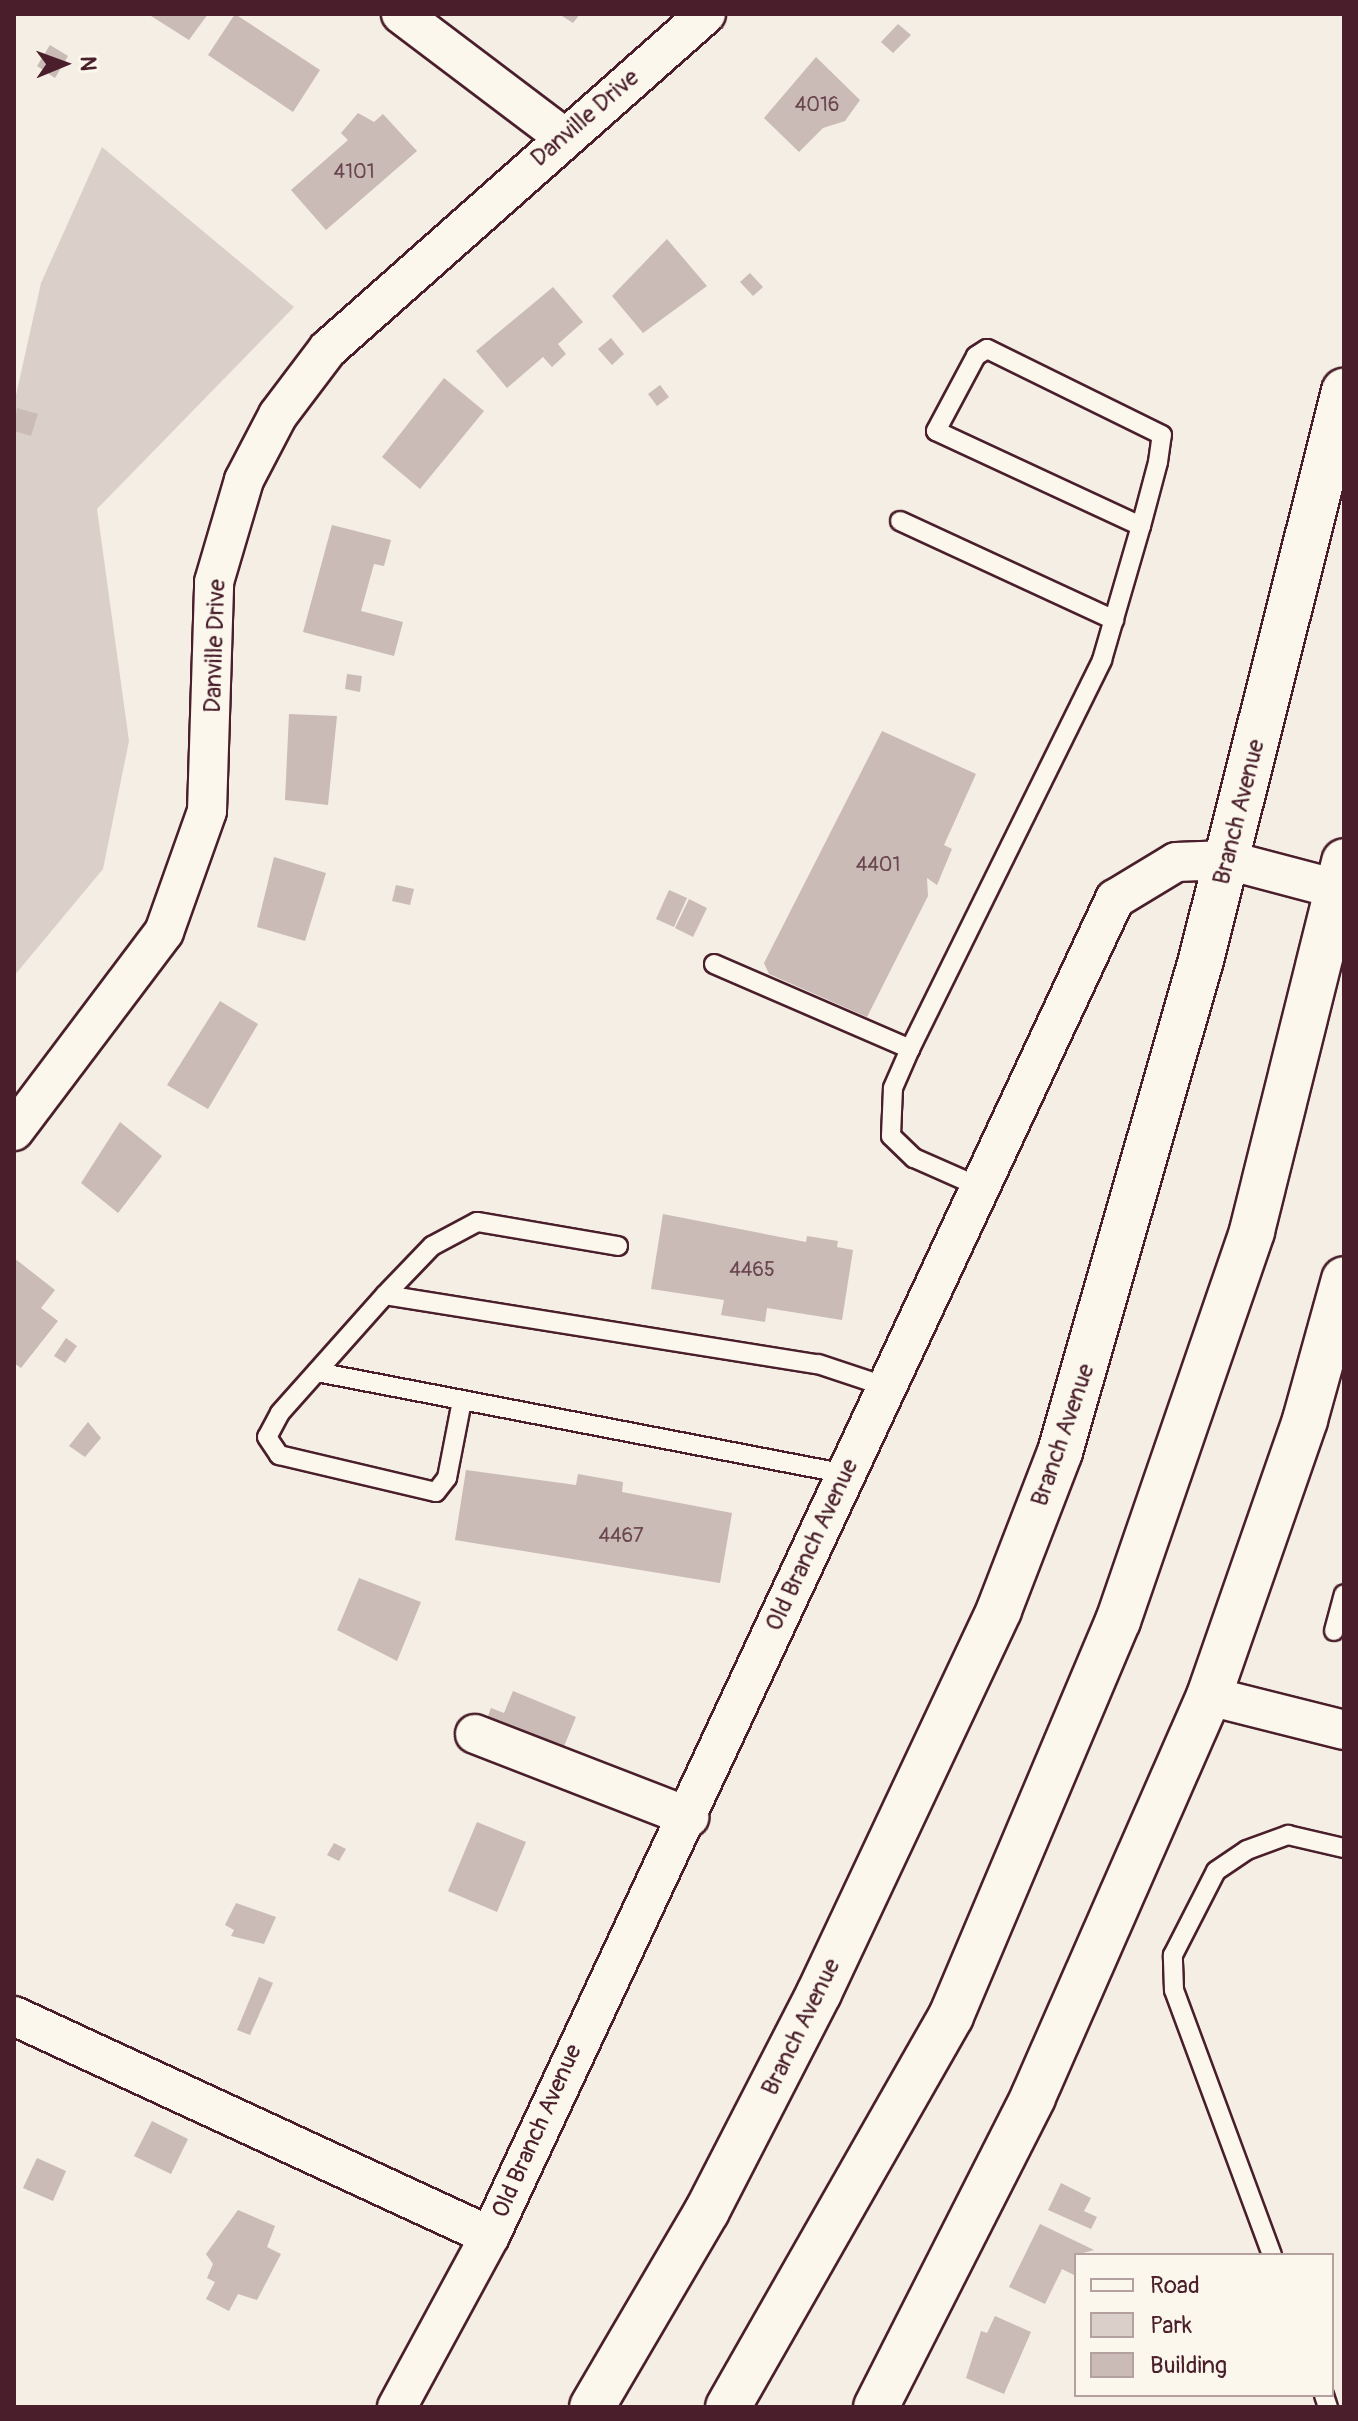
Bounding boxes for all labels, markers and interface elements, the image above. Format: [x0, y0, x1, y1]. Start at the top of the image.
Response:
north arrow [24, 24, 104, 104]
text: N [74, 56, 102, 71]
street label: Danville Drive [525, 63, 645, 173]
house number: 4016 [795, 92, 839, 116]
house number: 4101 [334, 159, 374, 183]
street label: Danville Drive [198, 579, 232, 713]
street label: Branch Avenue [1207, 736, 1271, 888]
house number: 4401 [856, 852, 900, 876]
house number: 4465 [729, 1257, 775, 1281]
street label: Branch Avenue [1025, 1360, 1101, 1510]
street label: Old Branch Avenue [760, 1454, 864, 1636]
house number: 4467 [598, 1523, 644, 1547]
street label: Branch Avenue [755, 1954, 847, 2100]
street label: Old Branch Avenue [486, 2040, 588, 2222]
legend [1074, 2253, 1334, 2397]
text: Road [1150, 2271, 1200, 2300]
text: Park [1150, 2311, 1192, 2340]
text: Building [1150, 2351, 1227, 2380]

